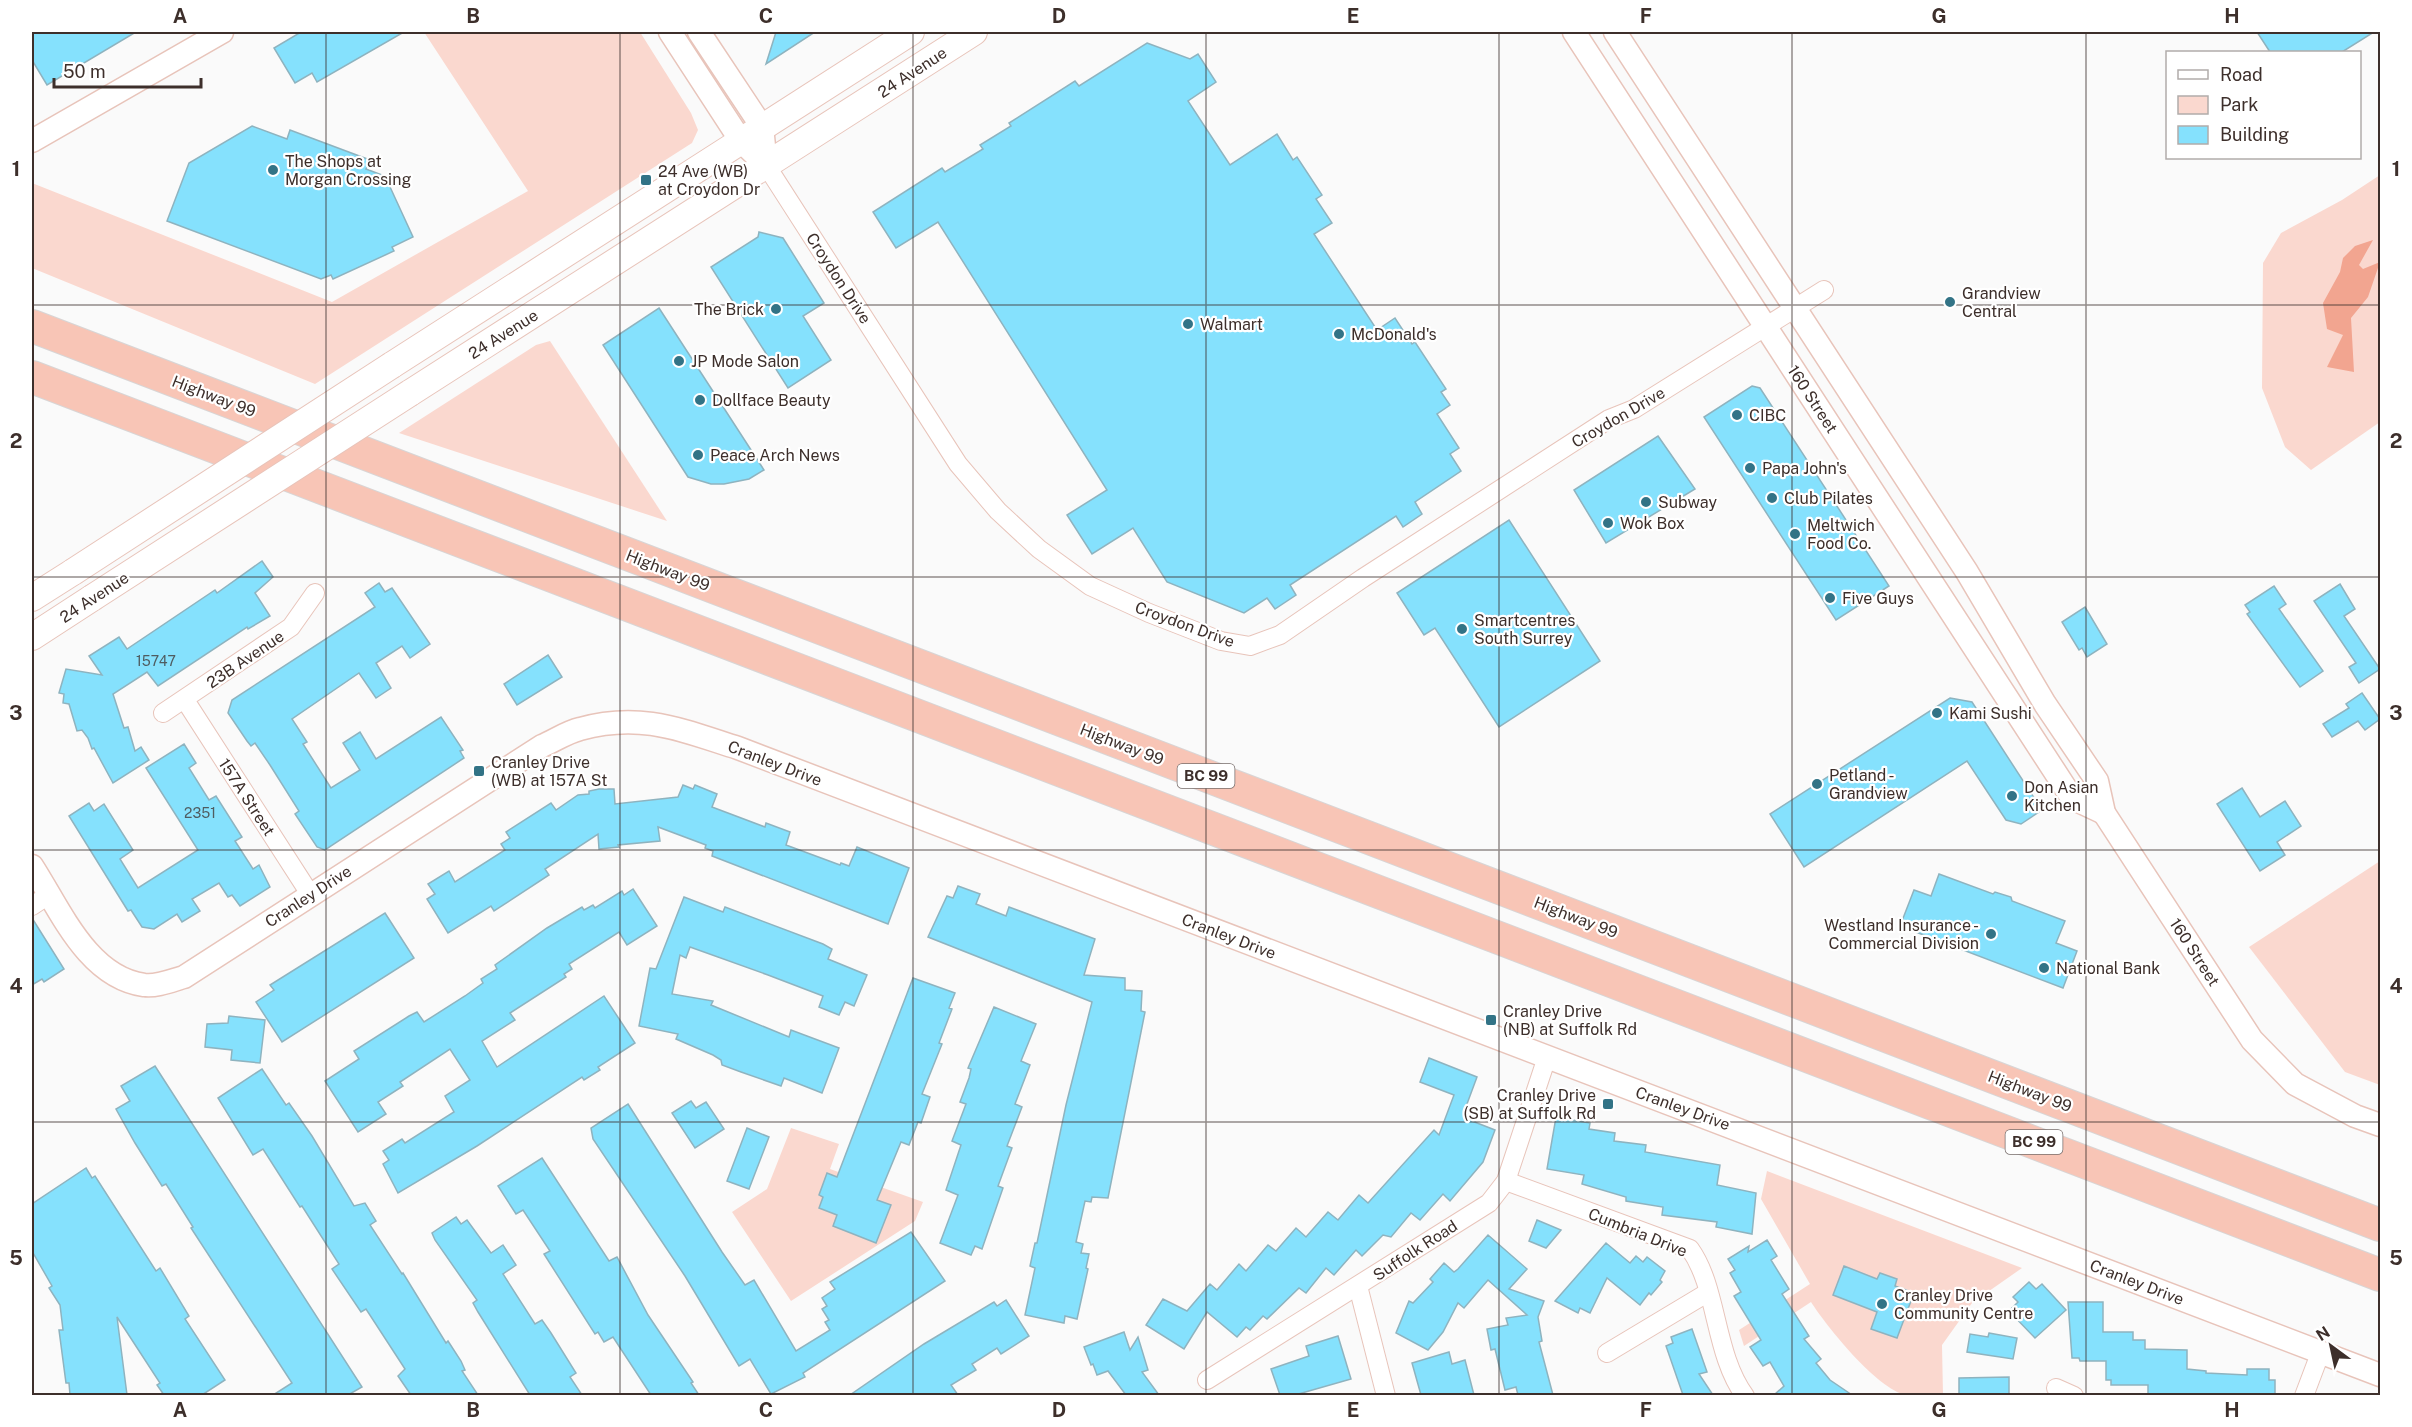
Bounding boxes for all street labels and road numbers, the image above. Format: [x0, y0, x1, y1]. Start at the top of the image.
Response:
street label: 24 Avenue [874, 43, 950, 102]
street label: Croydon Drive [802, 229, 875, 327]
street label: 24 Avenue [465, 306, 542, 363]
street label: 160 Street [1784, 362, 1841, 437]
street label: Highway 99 [169, 372, 258, 421]
street label: Croydon Drive [1568, 383, 1668, 452]
street label: Highway 99 [623, 546, 712, 595]
street label: 24 Avenue [56, 568, 132, 627]
street label: Croydon Drive [1132, 598, 1237, 651]
street label: 23B Avenue [203, 627, 288, 692]
street label: Highway 99 [1077, 720, 1166, 769]
street label: Cranley Drive [725, 737, 825, 790]
street label: 157A Street [215, 755, 279, 839]
road number: BC 99 [1178, 764, 1234, 788]
street label: Cranley Drive [262, 861, 355, 931]
street label: Highway 99 [1531, 893, 1620, 942]
street label: Cranley Drive [1179, 910, 1279, 963]
street label: 160 Street [2166, 915, 2223, 990]
street label: Highway 99 [1985, 1067, 2074, 1116]
street label: Cranley Drive [1633, 1083, 1733, 1134]
road number: BC 99 [2006, 1130, 2062, 1154]
street label: Cumbria Drive [1586, 1204, 1690, 1261]
street label: Suffolk Road [1370, 1216, 1461, 1285]
street label: Cranley Drive [2087, 1256, 2187, 1309]

